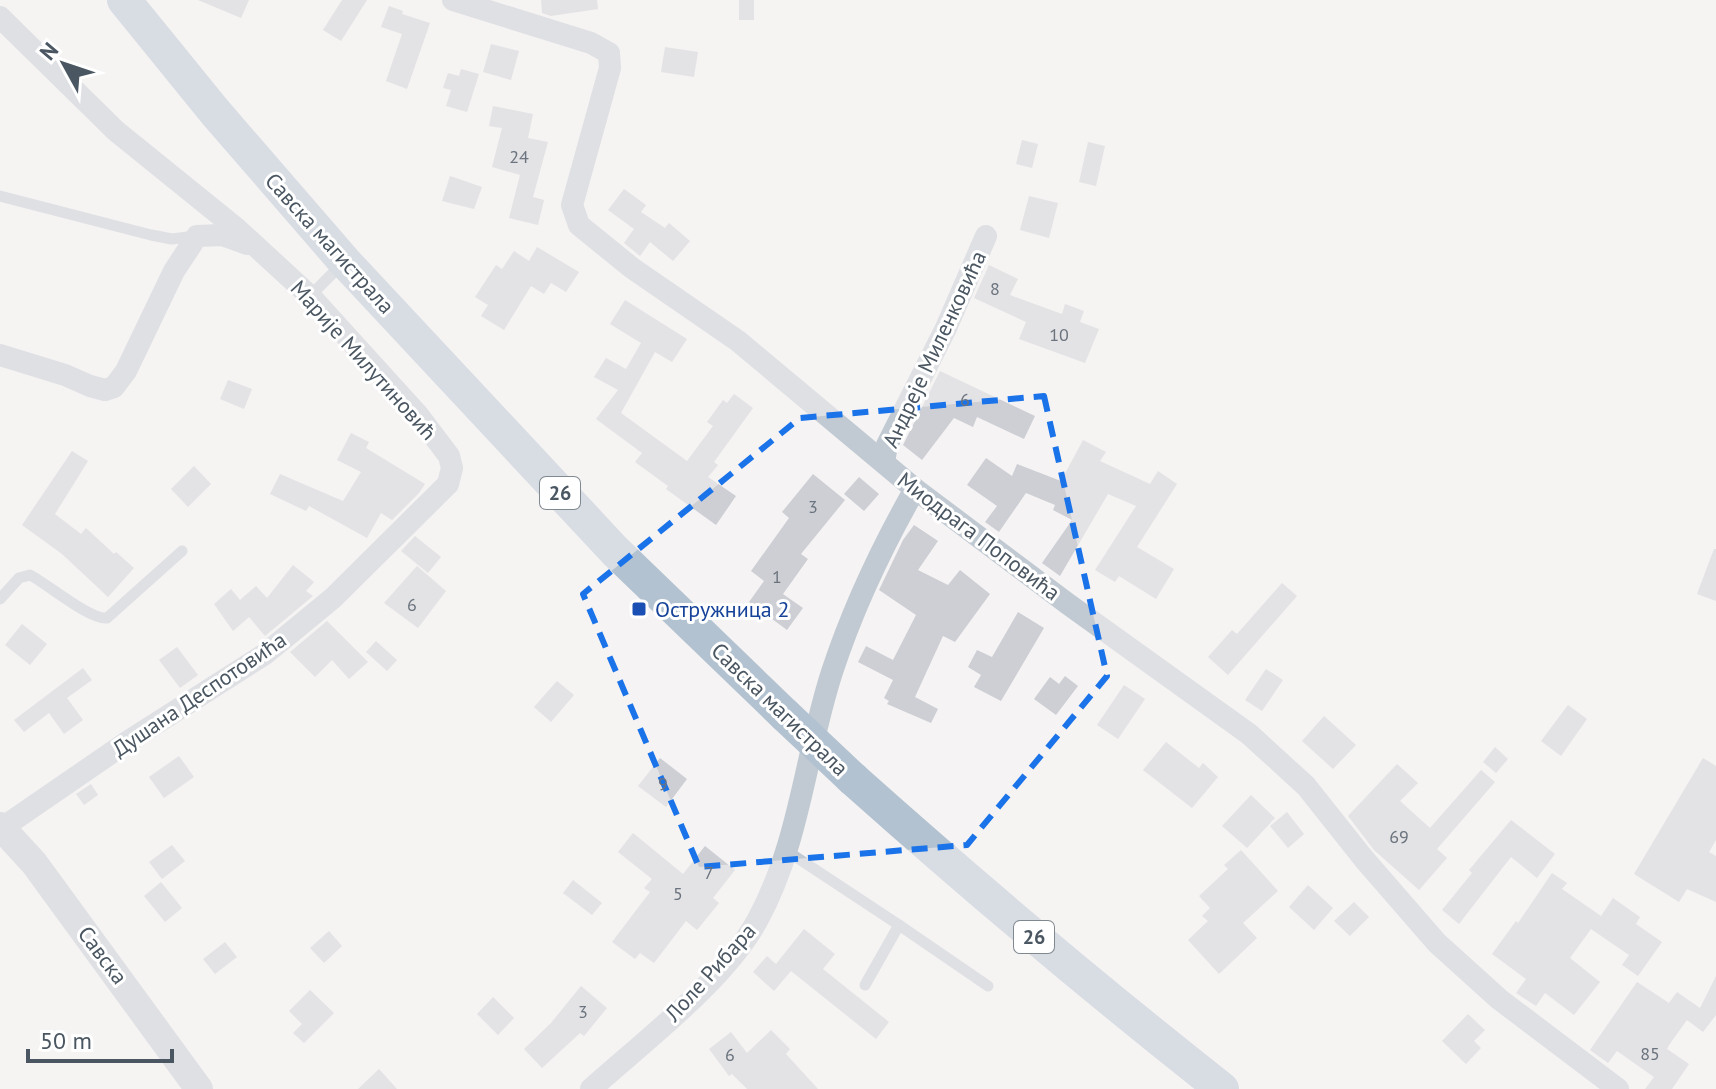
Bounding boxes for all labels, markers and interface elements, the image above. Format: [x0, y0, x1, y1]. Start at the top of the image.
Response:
north arrow [24, 24, 104, 104]
text: N [33, 37, 64, 66]
house number: 24 [509, 145, 529, 168]
street label: Савска магистрала [259, 167, 401, 319]
street label: Андреје Миленковића [876, 246, 992, 452]
street label: Марије Милутиновић [285, 274, 443, 446]
house number: 8 [990, 277, 1000, 300]
house number: 10 [1049, 323, 1069, 346]
house number: 6 [960, 388, 970, 411]
street label: Миодрага Поповића [892, 466, 1066, 606]
road number: 26 [540, 477, 580, 509]
house number: 3 [808, 495, 818, 518]
house number: 1 [772, 565, 782, 588]
house number: 6 [407, 593, 417, 616]
place label: Остружница 2 [655, 595, 790, 623]
marker: Остружница 2 [630, 600, 648, 618]
street label: Душана Деспотовића [107, 625, 291, 763]
street label: Савска магистрала [706, 636, 854, 782]
house number: 9 [658, 772, 668, 795]
house number: 69 [1389, 825, 1409, 848]
house number: 7 [704, 861, 714, 884]
house number: 5 [673, 882, 683, 905]
street label: Лоле Рибара [658, 917, 761, 1028]
street label: Савска [72, 920, 134, 990]
road number: 26 [1014, 921, 1054, 953]
house number: 3 [578, 1000, 588, 1023]
scale bar [28, 1013, 172, 1063]
text: 50 m [40, 1025, 92, 1056]
house number: 85 [1640, 1042, 1660, 1065]
house number: 6 [725, 1043, 735, 1066]

